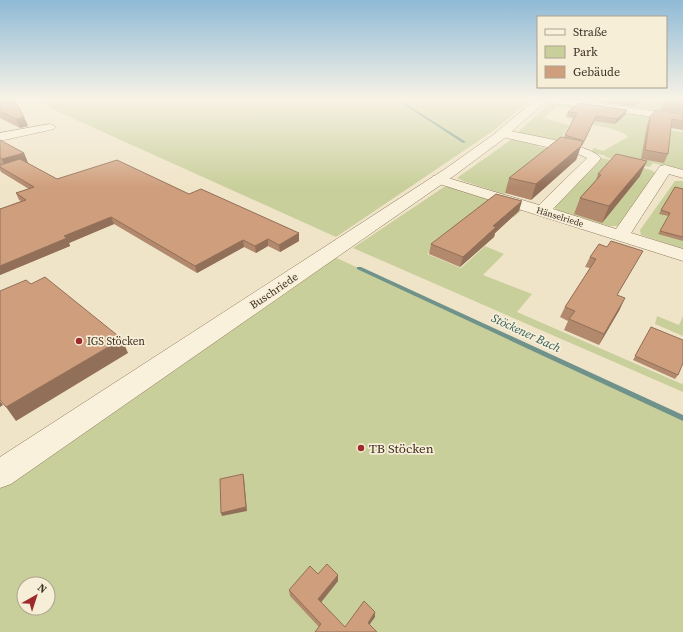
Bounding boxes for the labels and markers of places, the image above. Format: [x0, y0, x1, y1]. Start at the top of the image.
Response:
place label: IGS Stöcken [87, 334, 145, 349]
marker: IGS Stöcken [74, 336, 84, 346]
place label: TB Stöcken [369, 440, 434, 457]
marker: TB Stöcken [356, 443, 366, 453]

